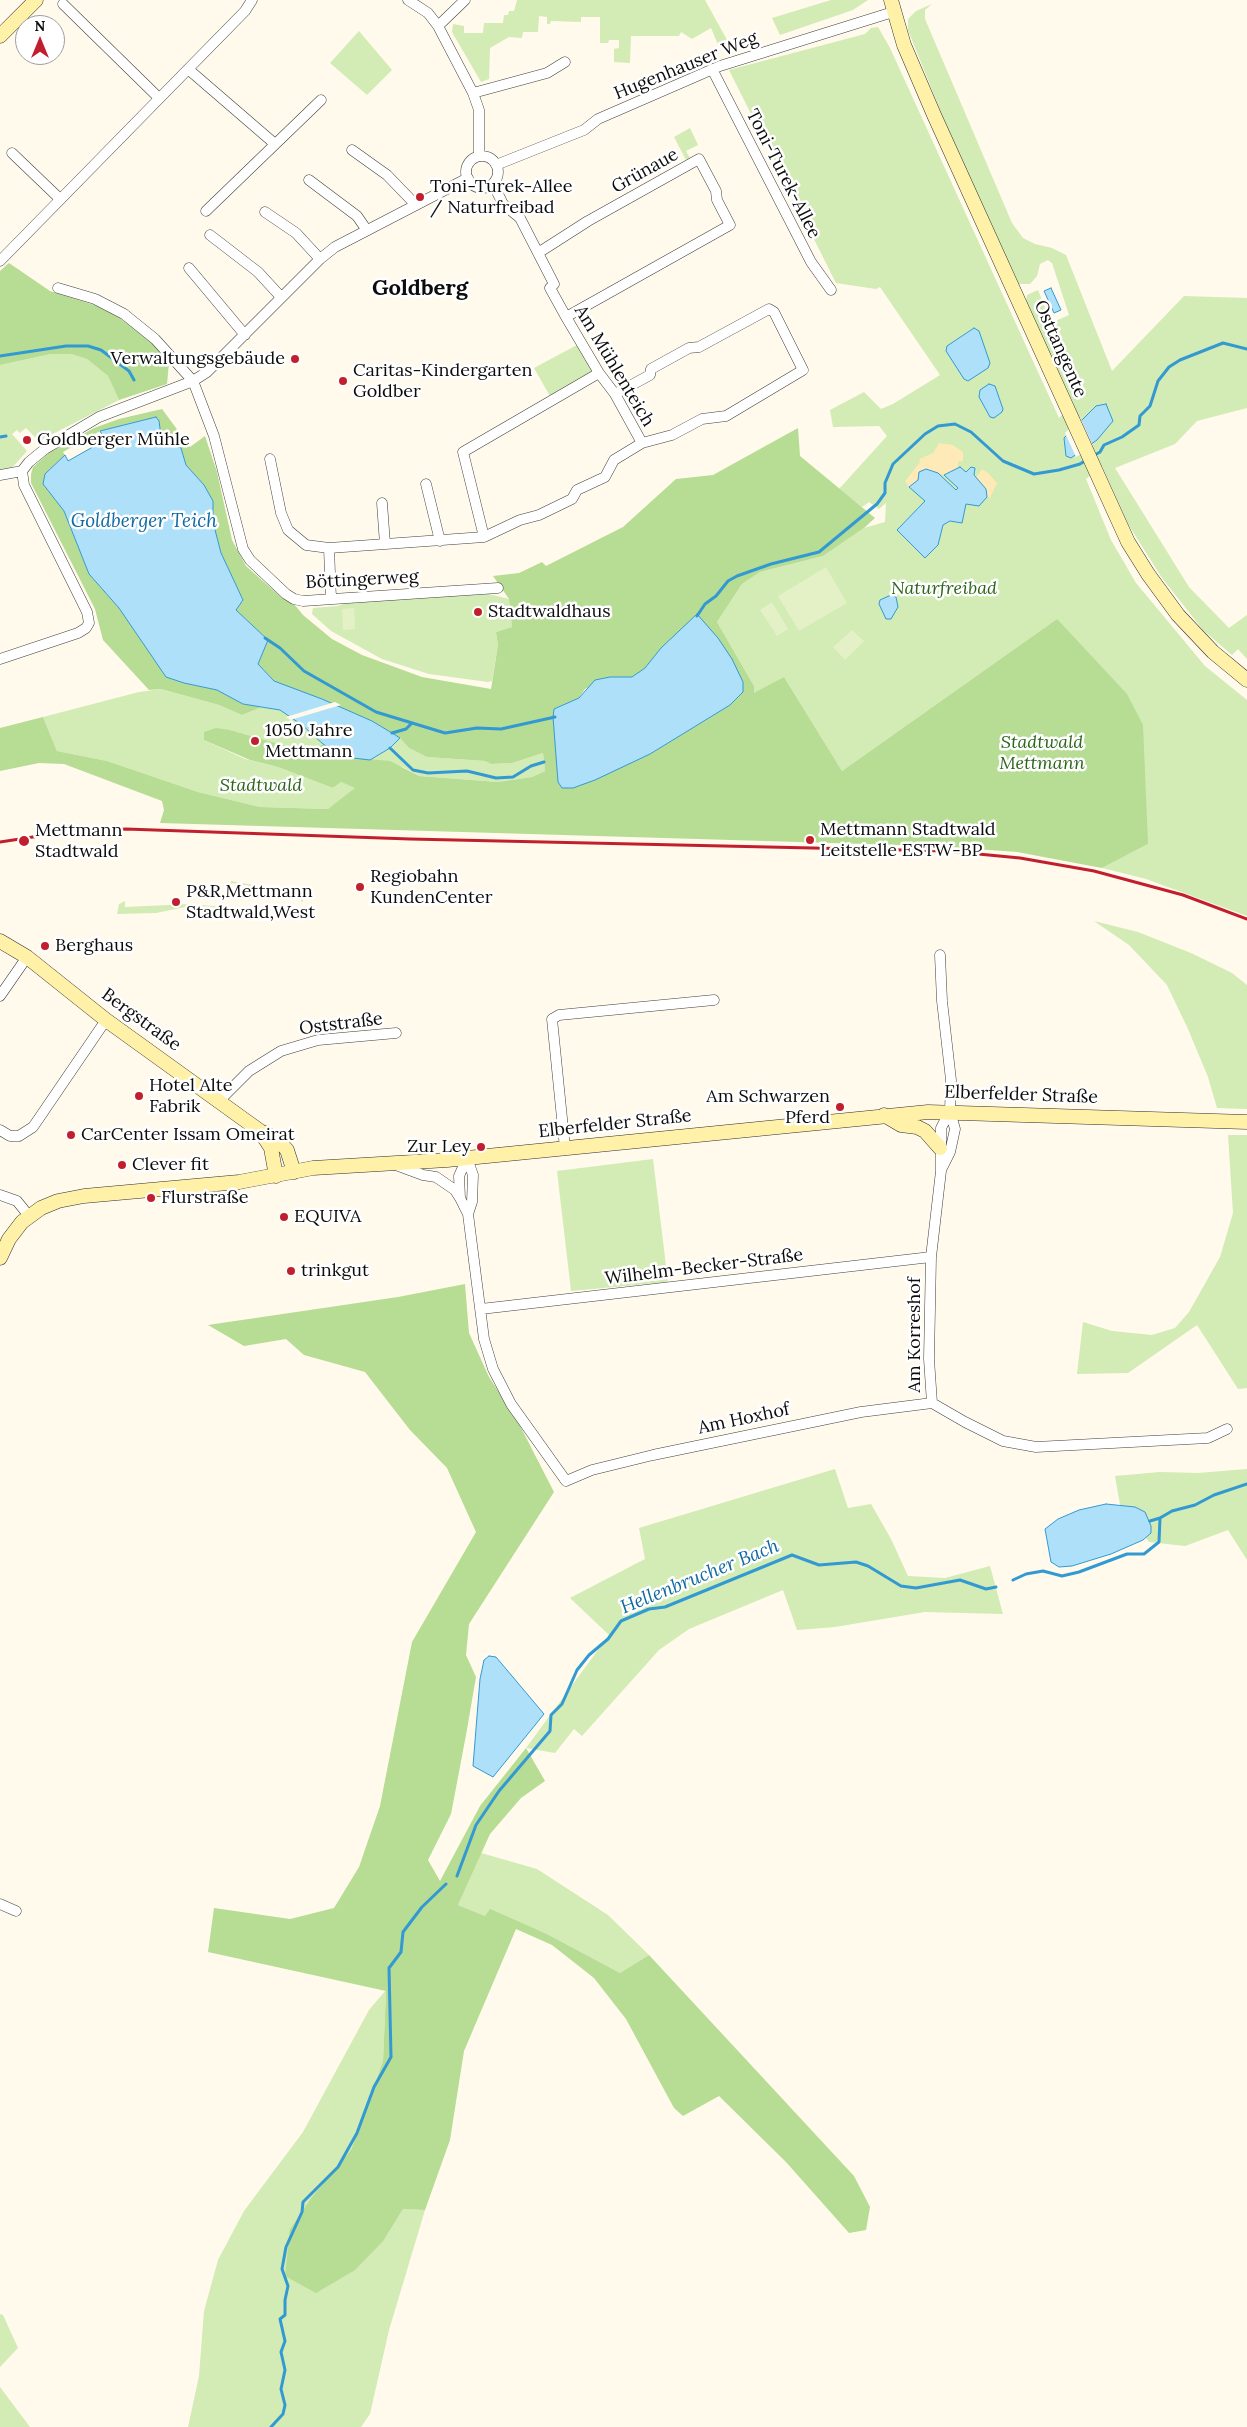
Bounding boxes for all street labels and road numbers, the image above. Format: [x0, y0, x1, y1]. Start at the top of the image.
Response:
street label: Hugenhauser Weg [611, 27, 761, 105]
street label: Toni-Turek-Allee [741, 106, 825, 242]
street label: Grünaue [608, 144, 682, 198]
street label: Osttangente [1029, 297, 1091, 401]
street label: Am Mühlenteich [569, 301, 659, 431]
street label: Böttingerweg [305, 566, 419, 594]
street label: Bergstraße [97, 984, 185, 1056]
street label: Oststraße [298, 1008, 384, 1040]
street label: Elberfelder Straße [944, 1082, 1098, 1108]
street label: Elberfelder Straße [537, 1105, 693, 1143]
street label: Wilhelm-Becker-Straße [604, 1244, 804, 1290]
street label: Am Korreshof [904, 1277, 926, 1393]
street label: Am Hoxhof [696, 1399, 792, 1439]

